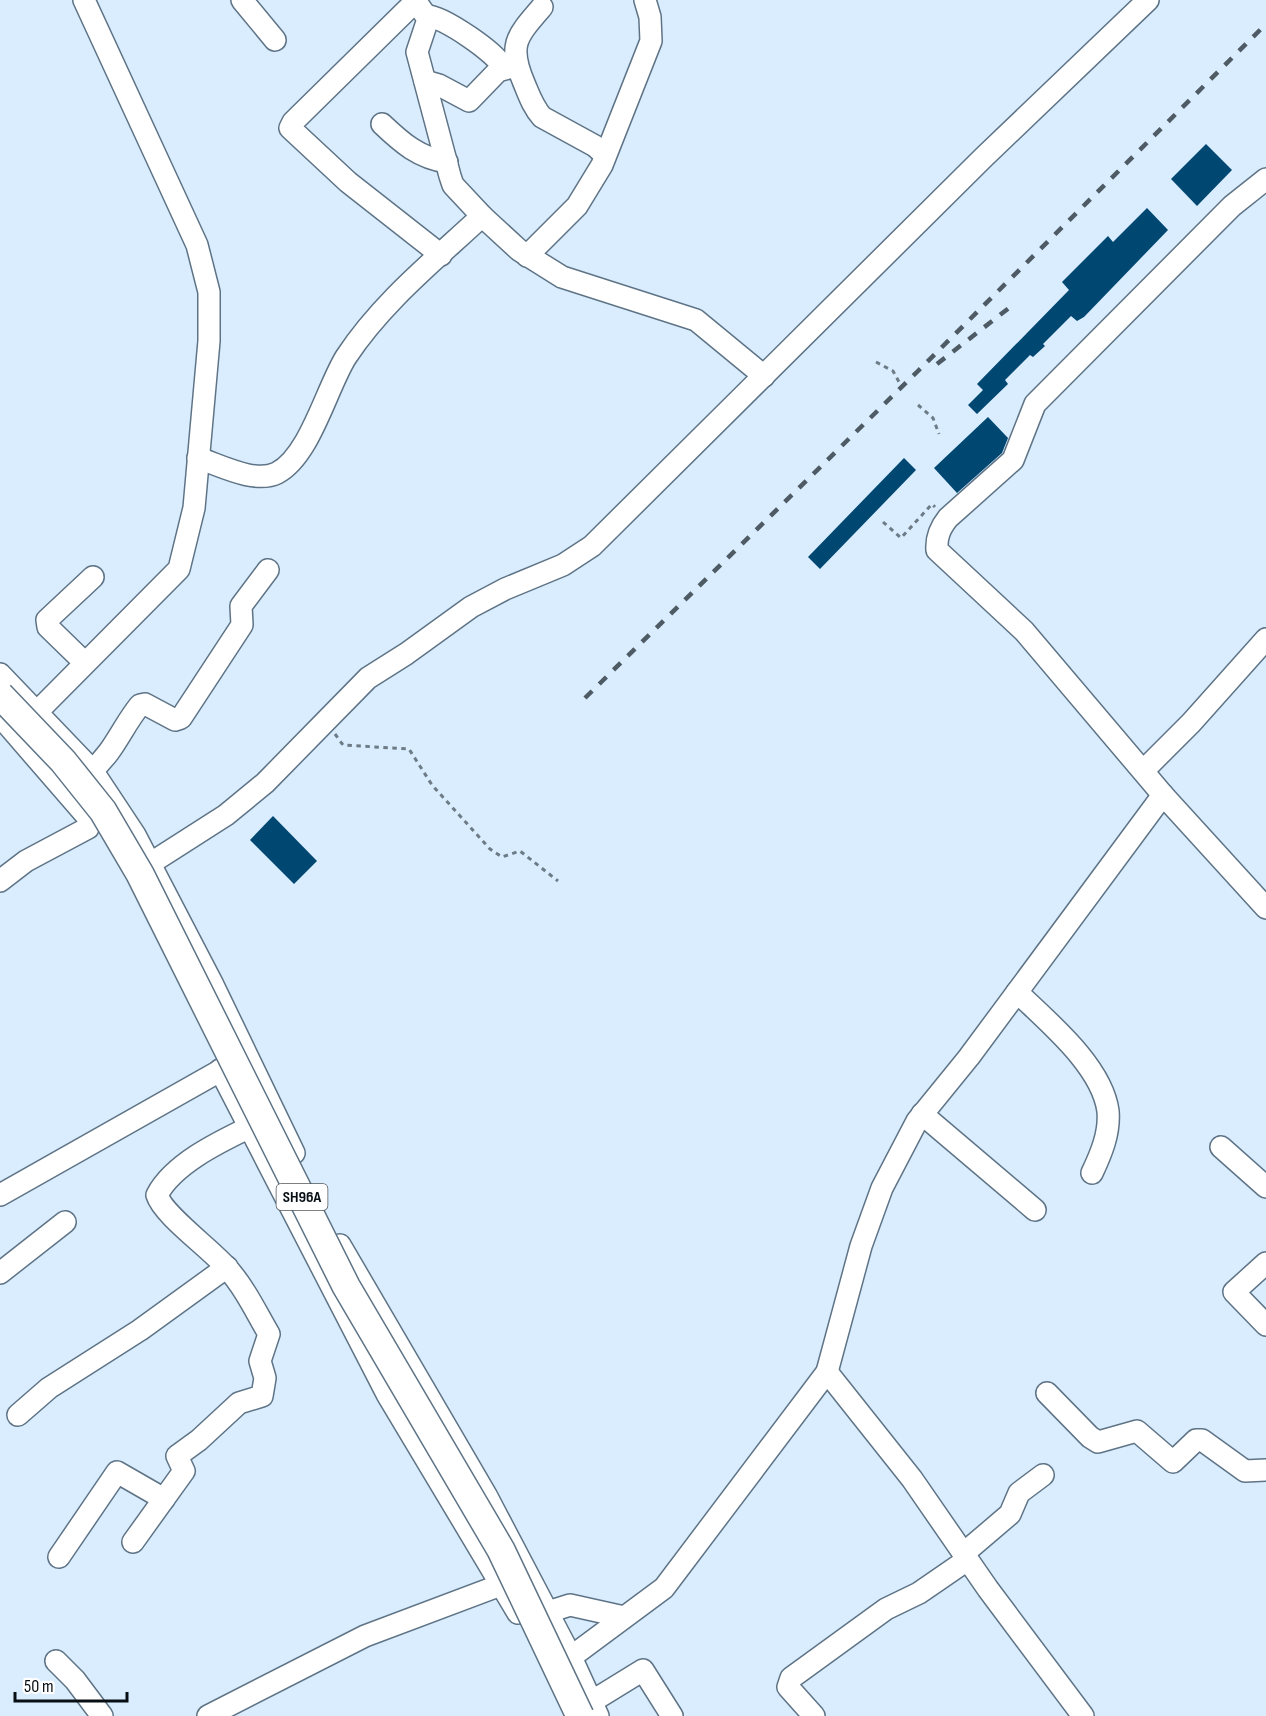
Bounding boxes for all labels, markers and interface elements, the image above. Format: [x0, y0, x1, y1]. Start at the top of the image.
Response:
road number: SH96A [276, 1184, 328, 1210]
scale bar [15, 1665, 128, 1703]
text: 50 m [24, 1676, 54, 1697]

